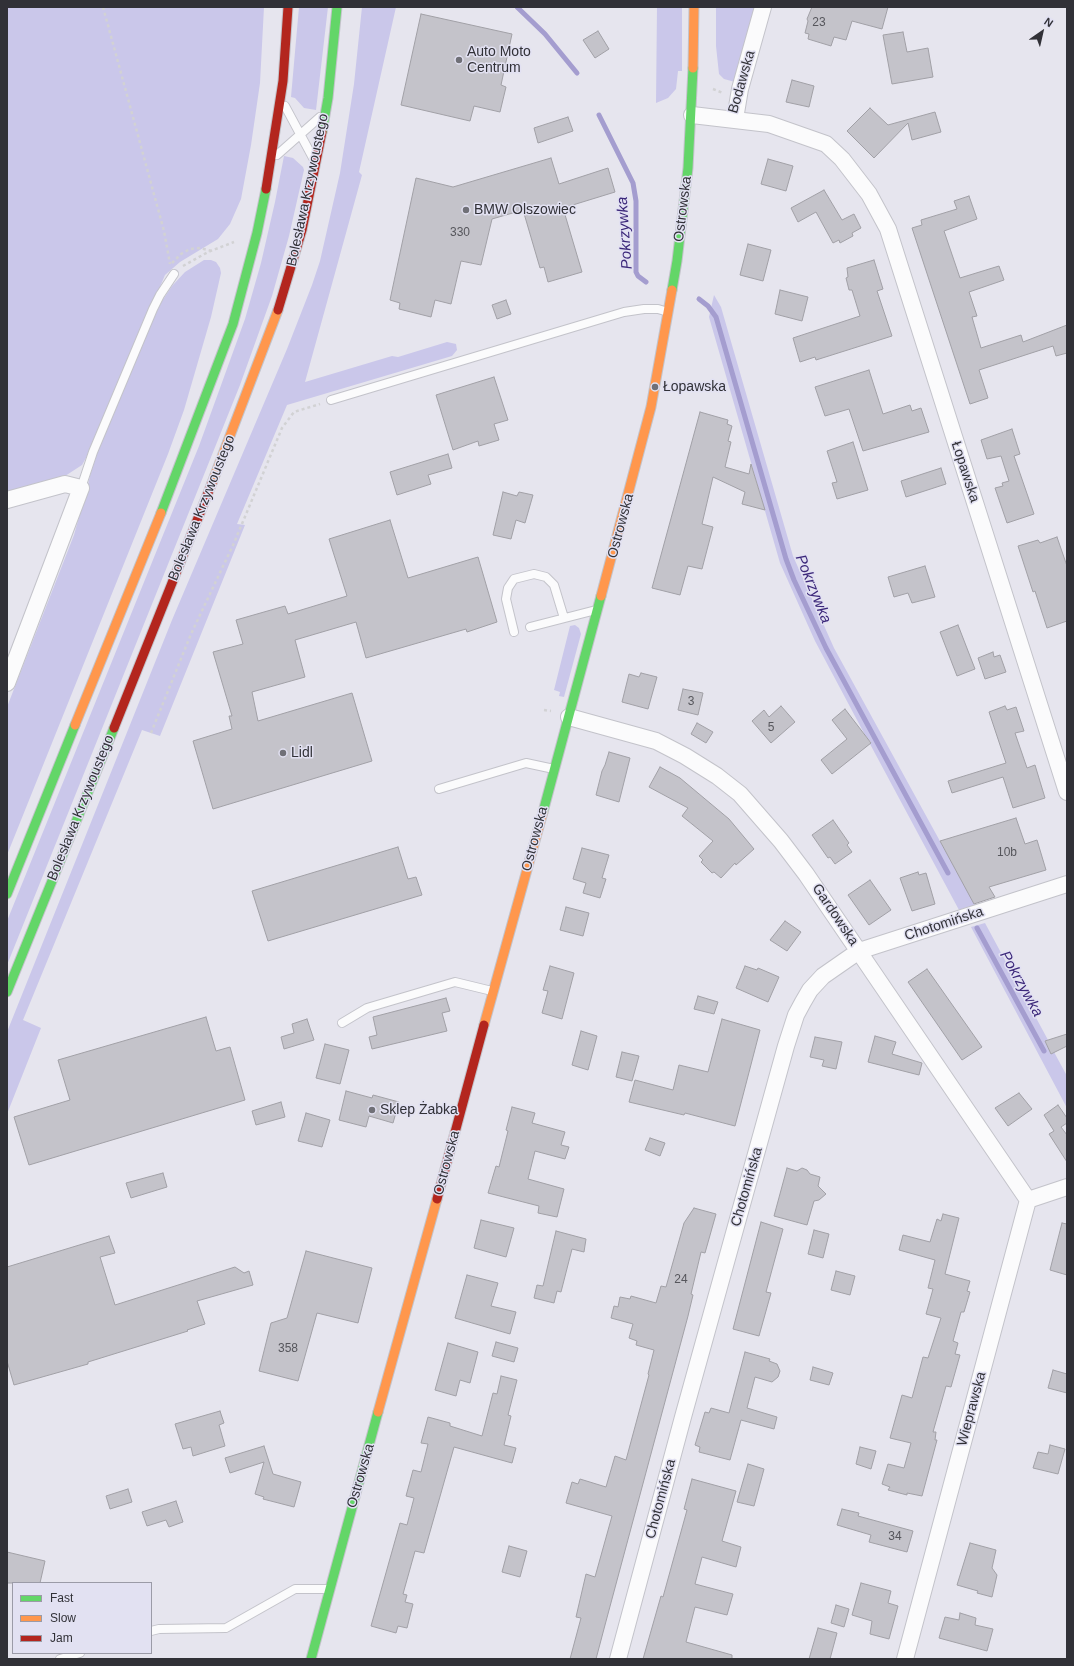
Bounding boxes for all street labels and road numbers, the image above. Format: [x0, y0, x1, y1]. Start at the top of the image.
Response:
street label: Bodawska [725, 49, 759, 115]
street label: Bolesława Krzywoustego [284, 112, 332, 268]
street label: Ostrowska [671, 175, 695, 243]
street label: Bolesława Krzywoustego [165, 433, 239, 583]
street label: Łopawska [947, 439, 983, 505]
street label: Ostrowska [604, 492, 638, 560]
street label: Bolesława Krzywoustego [44, 733, 118, 883]
street label: Ostrowska [518, 805, 552, 873]
street label: Gardowska [808, 881, 862, 949]
street label: Chotomińska [903, 903, 985, 945]
street label: Ostrowska [430, 1129, 464, 1197]
street label: Chotomińska [728, 1145, 766, 1229]
street label: Wieprawska [954, 1370, 990, 1448]
street label: Ostrowska [344, 1442, 378, 1510]
street label: Chotomińska [642, 1457, 680, 1541]

